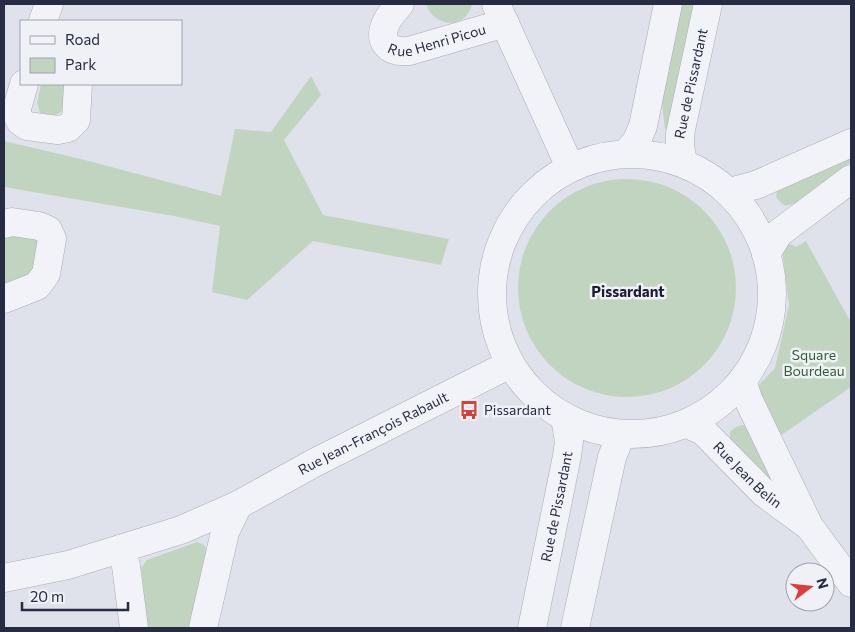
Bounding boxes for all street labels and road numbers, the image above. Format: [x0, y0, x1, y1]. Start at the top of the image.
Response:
street label: Rue Henri Picou [385, 20, 488, 59]
street label: Rue de Pissardant [670, 26, 711, 140]
street label: Rue Jean-François Rabault [295, 388, 451, 478]
street label: Rue Jean Belin [710, 438, 785, 511]
street label: Rue de Pissardant [537, 450, 576, 563]

